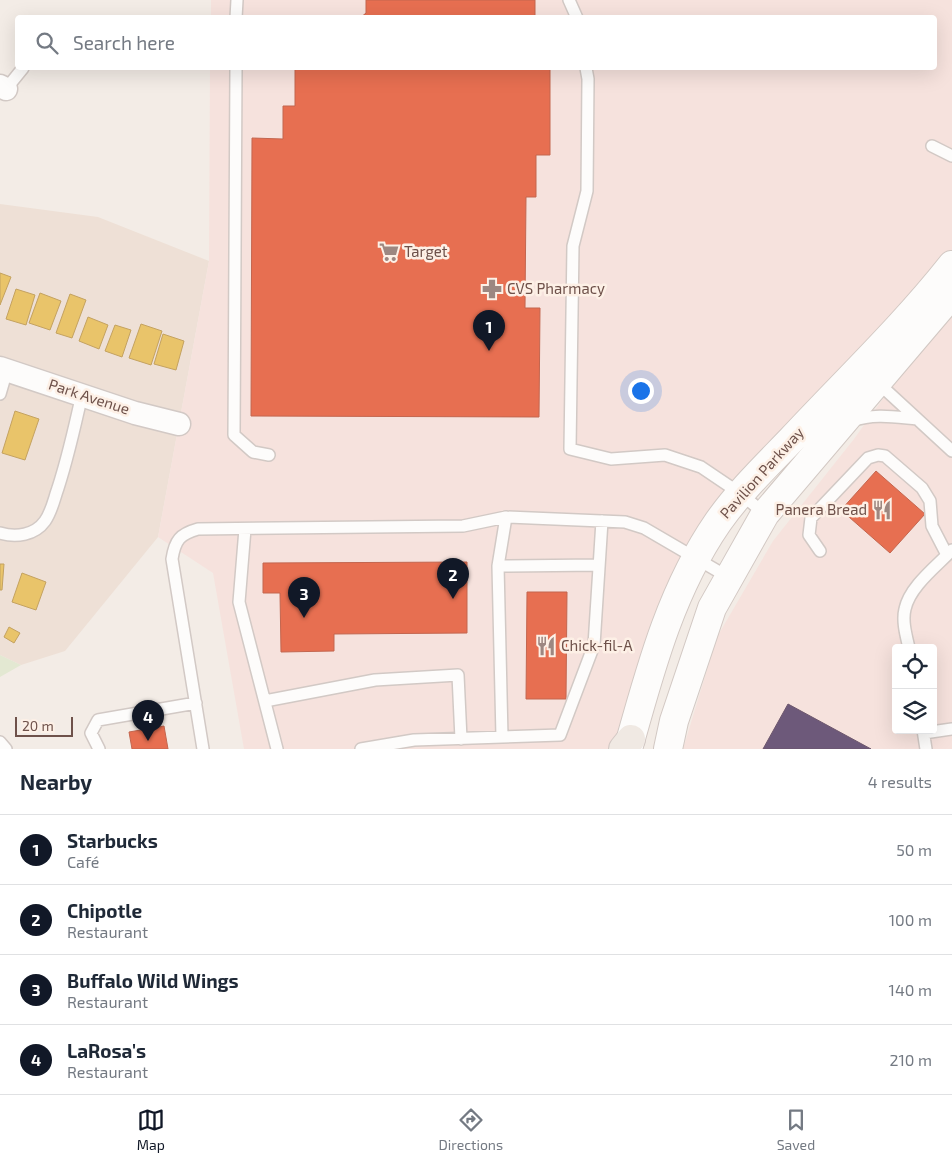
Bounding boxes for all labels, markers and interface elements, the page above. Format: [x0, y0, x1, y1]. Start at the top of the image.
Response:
search box [15, 15, 937, 70]
icon: search [33, 29, 61, 57]
text: Search here [73, 31, 175, 54]
supermarket icon: Target [378, 241, 400, 263]
place label: Target [404, 242, 448, 260]
pharmacy icon: CVS Pharmacy [481, 278, 503, 300]
place label: CVS Pharmacy [507, 279, 605, 297]
pin: 1 [473, 310, 505, 351]
street label: Park Avenue [47, 375, 132, 418]
your location [628, 378, 654, 404]
street label: Pavilion Parkway [716, 423, 807, 522]
restaurant icon: Panera Bread [871, 499, 893, 521]
place label: Panera Bread [776, 500, 867, 518]
pin: 2 [437, 558, 469, 599]
pin: 3 [288, 577, 320, 618]
restaurant icon: Chick-fil-A [535, 635, 557, 657]
place label: Chick-fil-A [561, 636, 633, 654]
map controls [892, 644, 937, 734]
button: locate [892, 644, 937, 689]
button: layers [892, 689, 937, 734]
pin: 4 [132, 700, 164, 741]
scale bar [15, 714, 72, 737]
text: 20 m [22, 717, 54, 734]
text: Nearby [20, 769, 92, 794]
text: 4 results [868, 772, 932, 791]
text: Starbucks [67, 829, 158, 852]
text: 1 [33, 840, 39, 859]
text: 50 m [896, 840, 932, 859]
text: Café [67, 852, 99, 871]
text: Chipotle [67, 899, 142, 922]
text: 2 [31, 910, 41, 929]
text: 100 m [889, 910, 932, 929]
text: Restaurant [67, 922, 148, 941]
text: Buffalo Wild Wings [67, 969, 239, 992]
text: 3 [31, 980, 41, 999]
text: 140 m [889, 980, 932, 999]
text: Restaurant [67, 992, 148, 1011]
text: LaRosa's [67, 1039, 146, 1062]
text: 4 [31, 1050, 41, 1069]
text: 210 m [889, 1050, 932, 1069]
text: Restaurant [67, 1062, 148, 1081]
tab: Map [137, 1106, 165, 1153]
tab: Directions [439, 1106, 503, 1153]
tab: Saved [777, 1106, 815, 1153]

